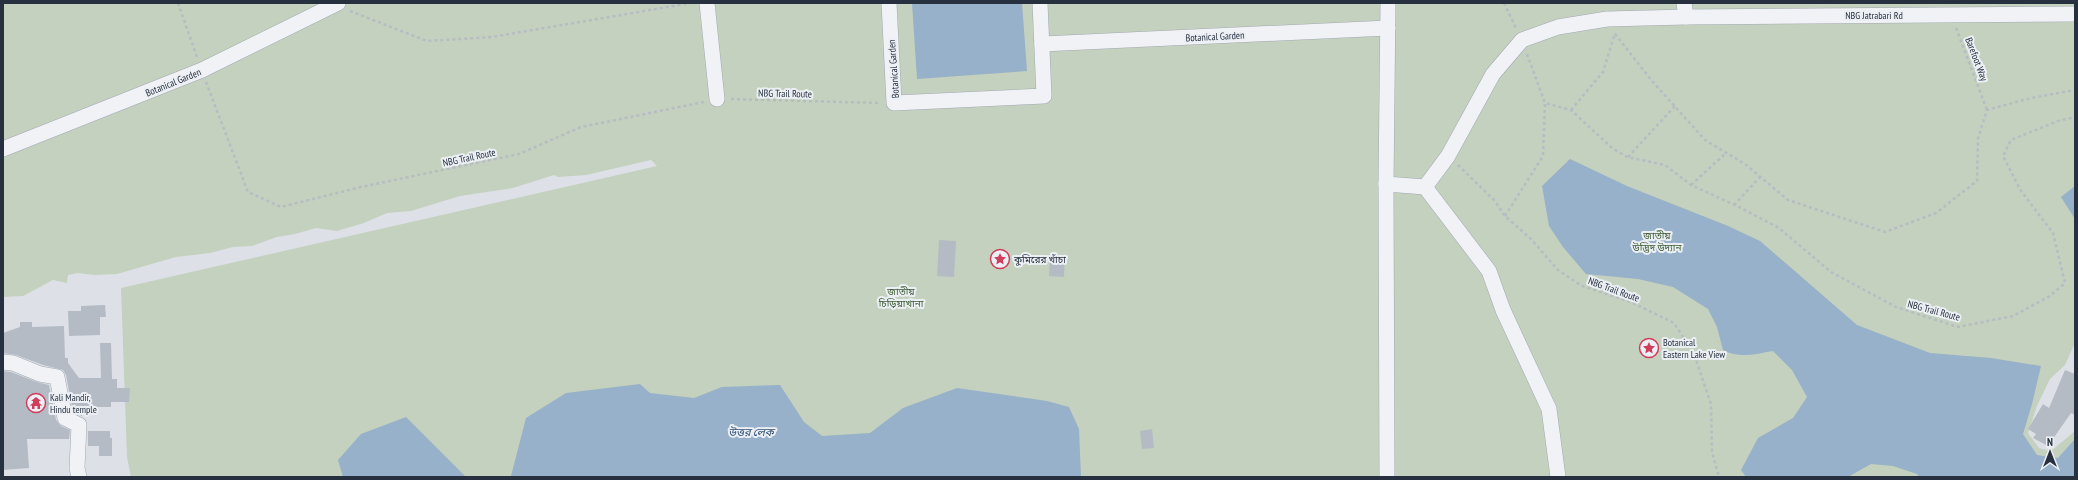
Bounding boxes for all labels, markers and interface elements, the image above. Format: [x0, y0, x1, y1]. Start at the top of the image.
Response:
street label: NBG Jatrabari Rd [1845, 9, 1903, 22]
street label: Botanical Garden [1185, 28, 1245, 45]
street label: Barefoot Way [1962, 36, 1991, 83]
street label: Botanical Garden [885, 39, 902, 99]
street label: Botanical Garden [143, 65, 203, 100]
street label: NBG Trail Route [758, 87, 812, 100]
street label: NBG Trail Route [441, 146, 497, 169]
park label: জাতীয় উদ্ভিদ উদ্যান [1632, 229, 1682, 254]
place icon: কুমিরের খাঁচা [989, 248, 1011, 270]
place label: কুমিরের খাঁচা [1013, 253, 1066, 266]
street label: NBG Trail Route [1586, 274, 1641, 305]
park label: জাতীয় চিড়িয়াখানা [878, 285, 924, 310]
street label: NBG Trail Route [1906, 297, 1962, 324]
place label: Botanical Eastern Lake View [1663, 336, 1725, 361]
place icon: Botanical Eastern Lake View [1638, 337, 1660, 359]
place label: Kali Mandir, Hindu temple [50, 391, 97, 416]
temple icon: Kali Mandir, Hindu temple [25, 392, 47, 414]
water label: উত্তর লেক [728, 425, 776, 439]
north arrow [2030, 432, 2070, 472]
text: N [2047, 435, 2053, 449]

